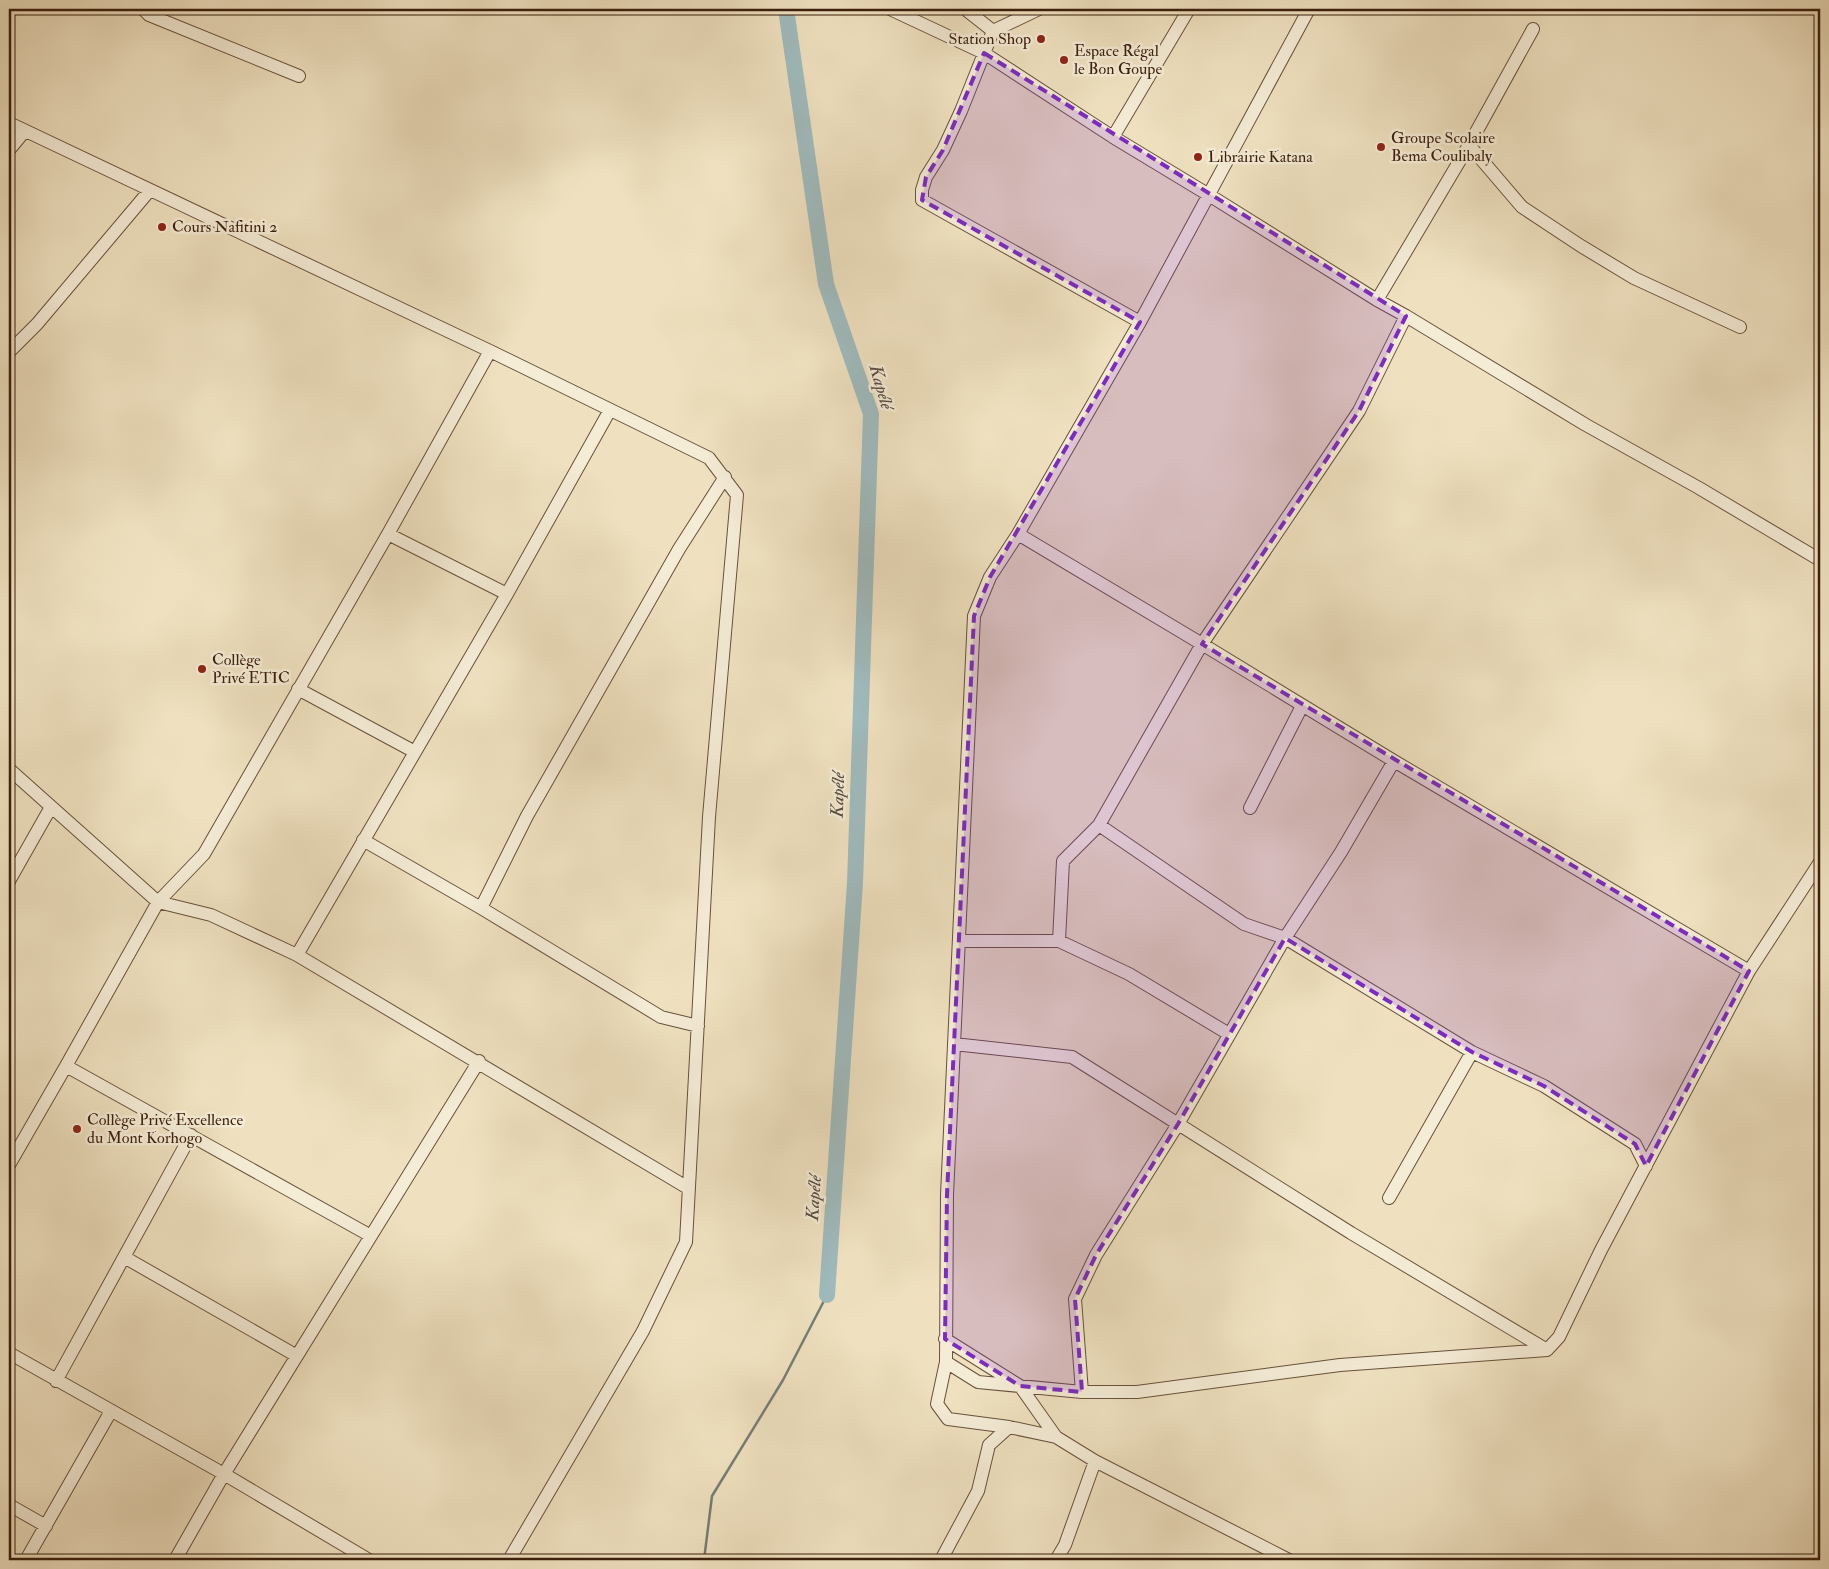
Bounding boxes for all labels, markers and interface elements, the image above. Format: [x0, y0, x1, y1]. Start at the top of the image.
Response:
place label: Station Shop [949, 29, 1031, 50]
marker: Station Shop [1035, 33, 1047, 45]
place label: Espace Régal le Bon Goupe [1074, 41, 1162, 80]
marker: Espace Régal le Bon Goupe [1058, 54, 1070, 66]
place label: Groupe Scolaire Bema Coulibaly [1391, 128, 1495, 166]
marker: Groupe Scolaire Bema Coulibaly [1375, 141, 1387, 153]
place label: Librairie Katana [1208, 147, 1313, 167]
marker: Librairie Katana [1192, 151, 1204, 163]
place label: Cours Nafitini 2 [172, 217, 277, 237]
marker: Cours Nafitini 2 [156, 221, 168, 233]
water label: Kapélé [863, 361, 899, 415]
place label: Collège Privé ETIC [212, 650, 290, 688]
marker: Collège Privé ETIC [196, 663, 208, 675]
water label: Kapélé [826, 769, 850, 819]
place label: Collège Privé Excellence du Mont Korhogo [87, 1110, 243, 1148]
marker: Collège Privé Excellence du Mont Korhogo [71, 1123, 83, 1135]
water label: Kapélé [801, 1172, 827, 1222]

